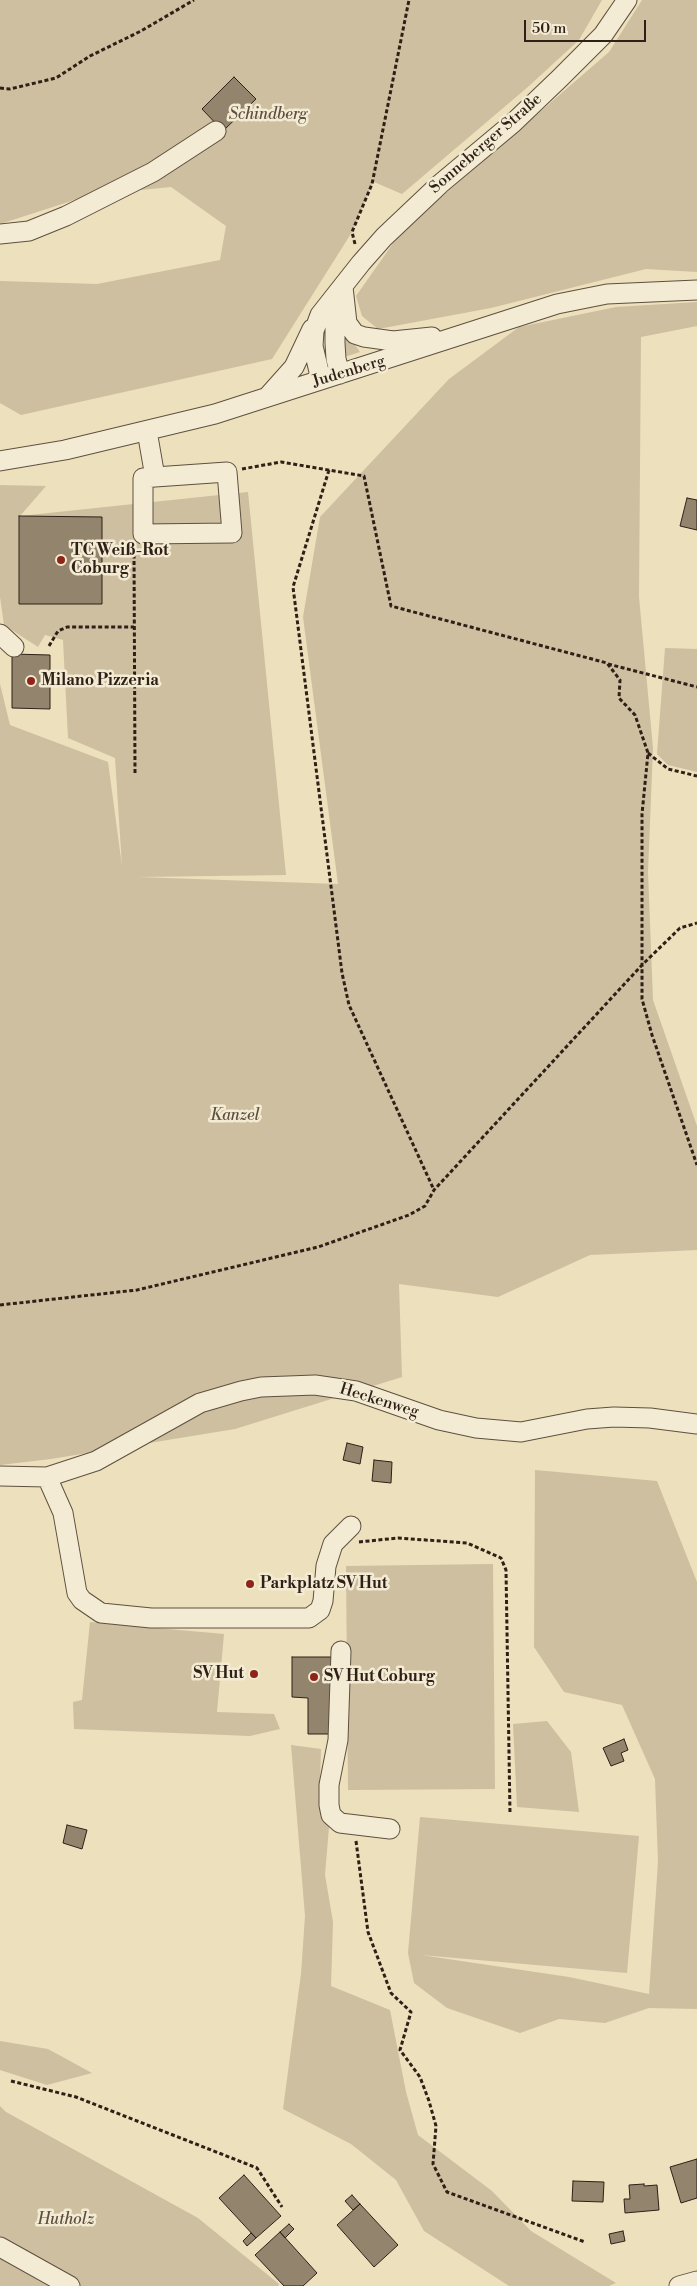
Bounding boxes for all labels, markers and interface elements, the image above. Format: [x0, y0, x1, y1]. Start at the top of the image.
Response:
scale bar [527, 10, 650, 42]
text: 50 m [532, 19, 566, 38]
street label: Sonneberger Straße [426, 90, 546, 198]
park label: Schindberg [229, 105, 307, 125]
street label: Judenberg [310, 352, 388, 392]
place label: TC Weiß-Rot Coburg [71, 541, 169, 579]
marker: TC Weiß-Rot Coburg [55, 554, 67, 566]
place label: Milano Pizzeria [41, 671, 159, 691]
marker: Milano Pizzeria [25, 675, 37, 687]
park label: Kanzel [210, 1106, 260, 1126]
street label: Heckenweg [337, 1380, 421, 1422]
place label: Parkplatz SV Hut [260, 1574, 387, 1594]
marker: Parkplatz SV Hut [244, 1578, 256, 1590]
place label: SV Hut [193, 1664, 244, 1684]
place label: SV Hut Coburg [324, 1667, 435, 1687]
marker: SV Hut [248, 1668, 260, 1680]
marker: SV Hut Coburg [308, 1671, 320, 1683]
park label: Hutholz [38, 2210, 94, 2230]

